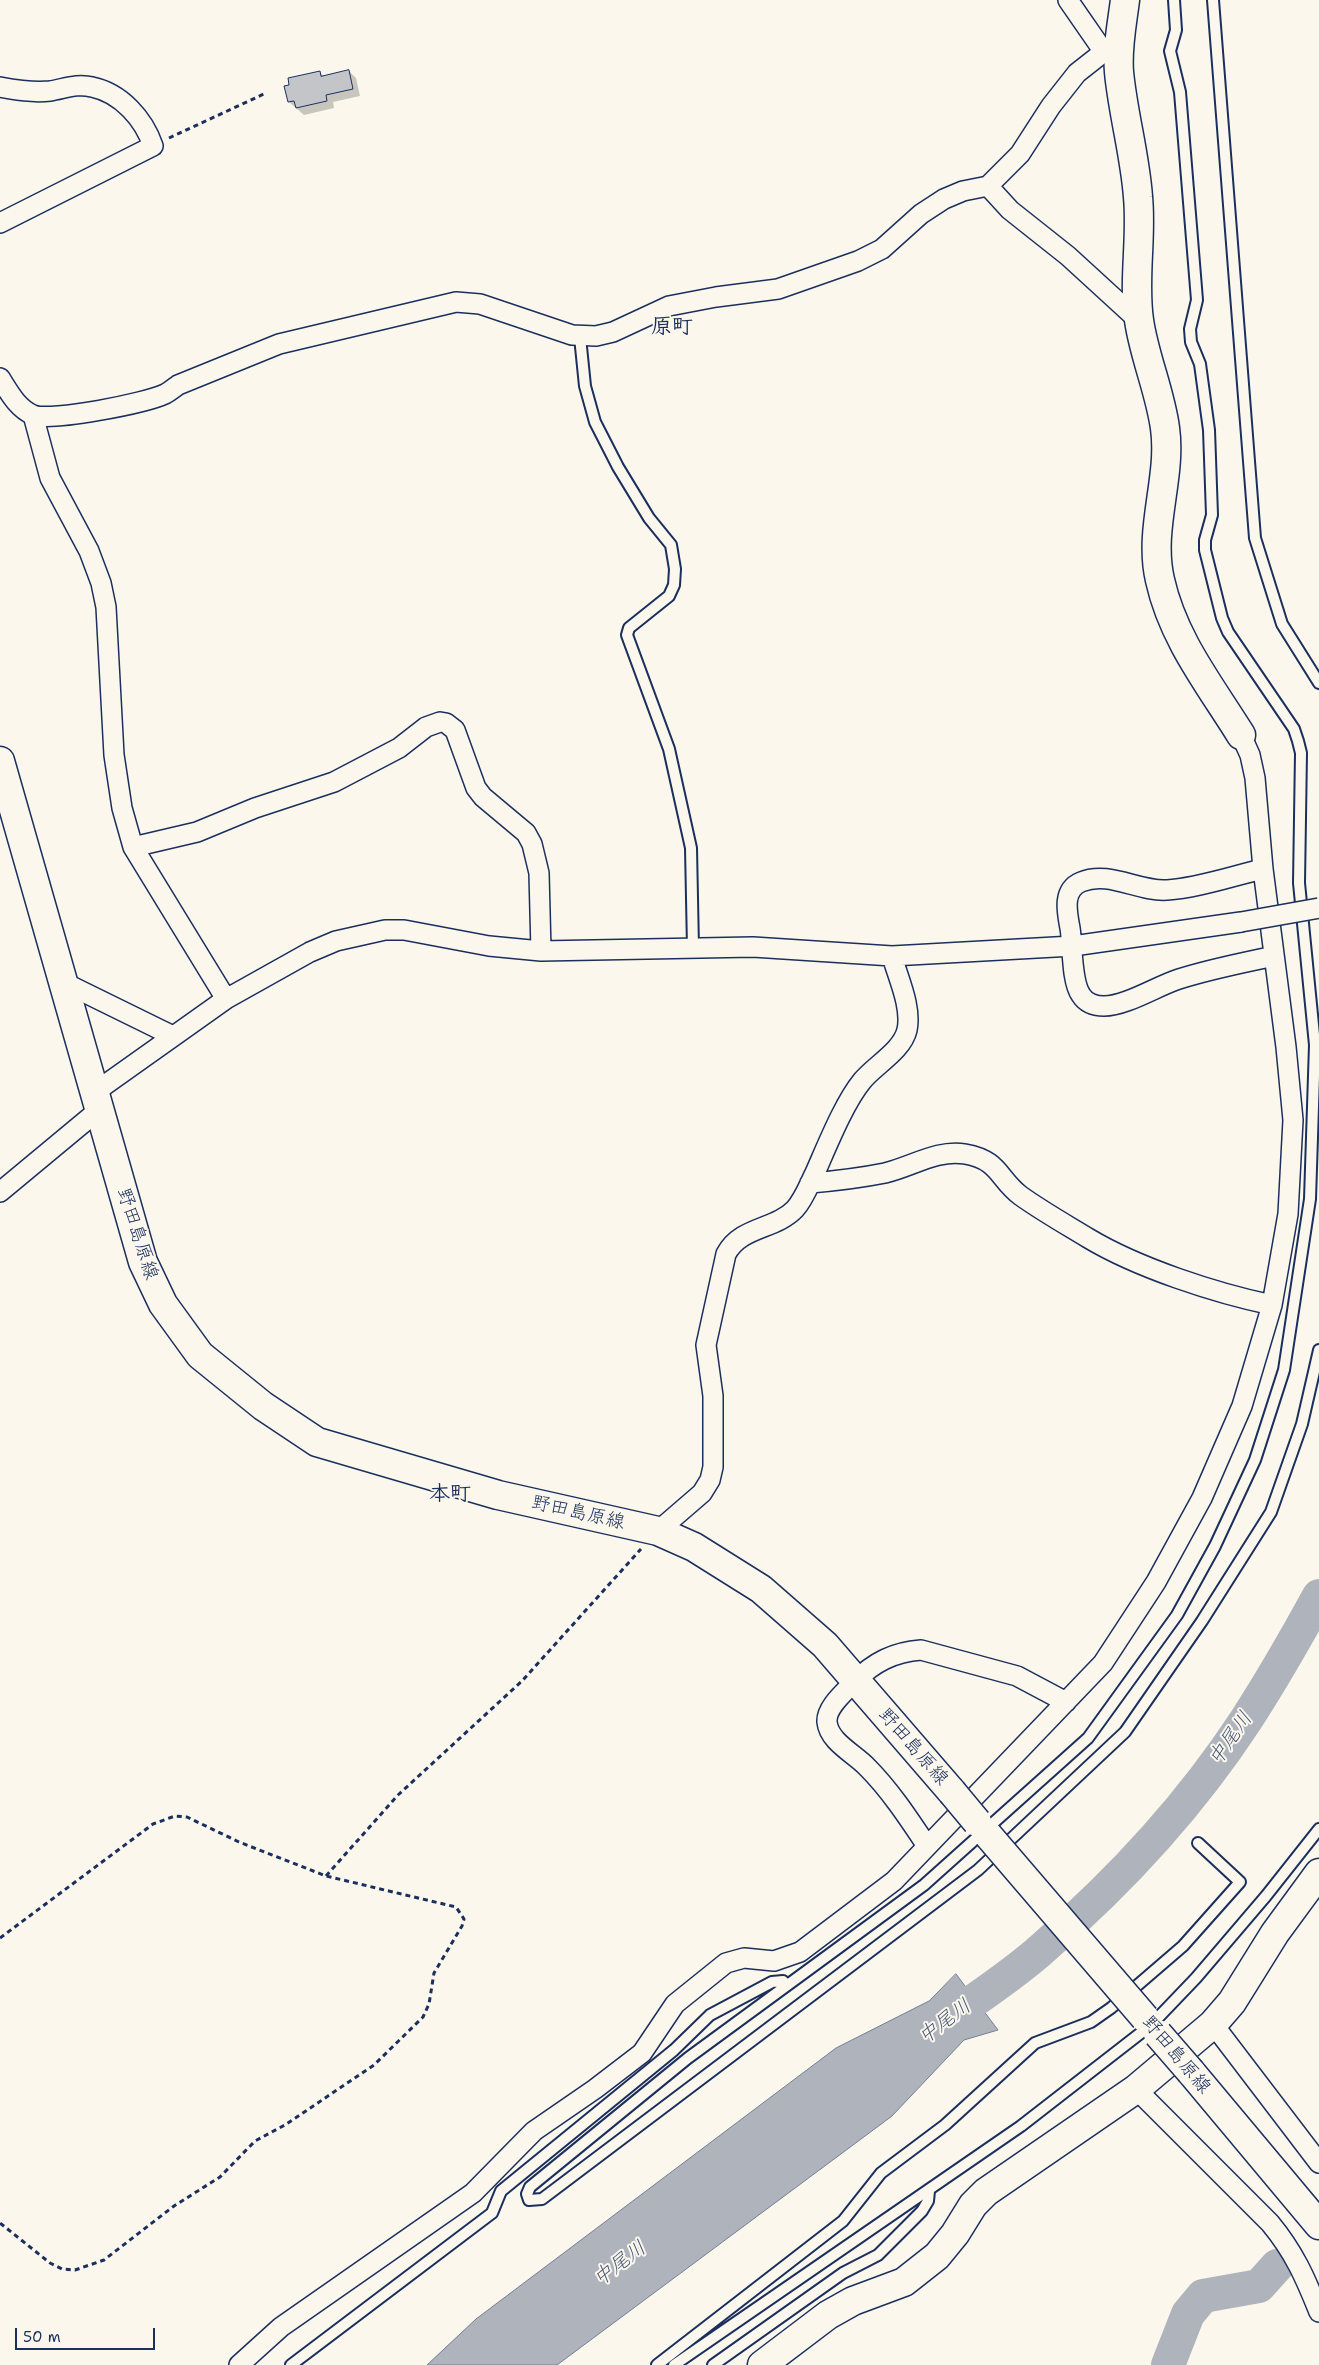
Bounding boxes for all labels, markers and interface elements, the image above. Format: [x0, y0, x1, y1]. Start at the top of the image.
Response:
district label: 原町 [651, 315, 693, 341]
street label: 野田島原線 [111, 1185, 163, 1283]
district label: 本町 [429, 1482, 471, 1508]
street label: 野田島原線 [529, 1491, 627, 1535]
street label: 野田島原線 [873, 1704, 953, 1790]
water label: 中尾川 [1204, 1708, 1258, 1770]
water label: 中尾川 [914, 1994, 976, 2050]
street label: 野田島原線 [1137, 2011, 1215, 2099]
water label: 中尾川 [589, 2236, 651, 2292]
scale bar [18, 2318, 158, 2350]
text: 50 m [23, 2327, 61, 2347]

